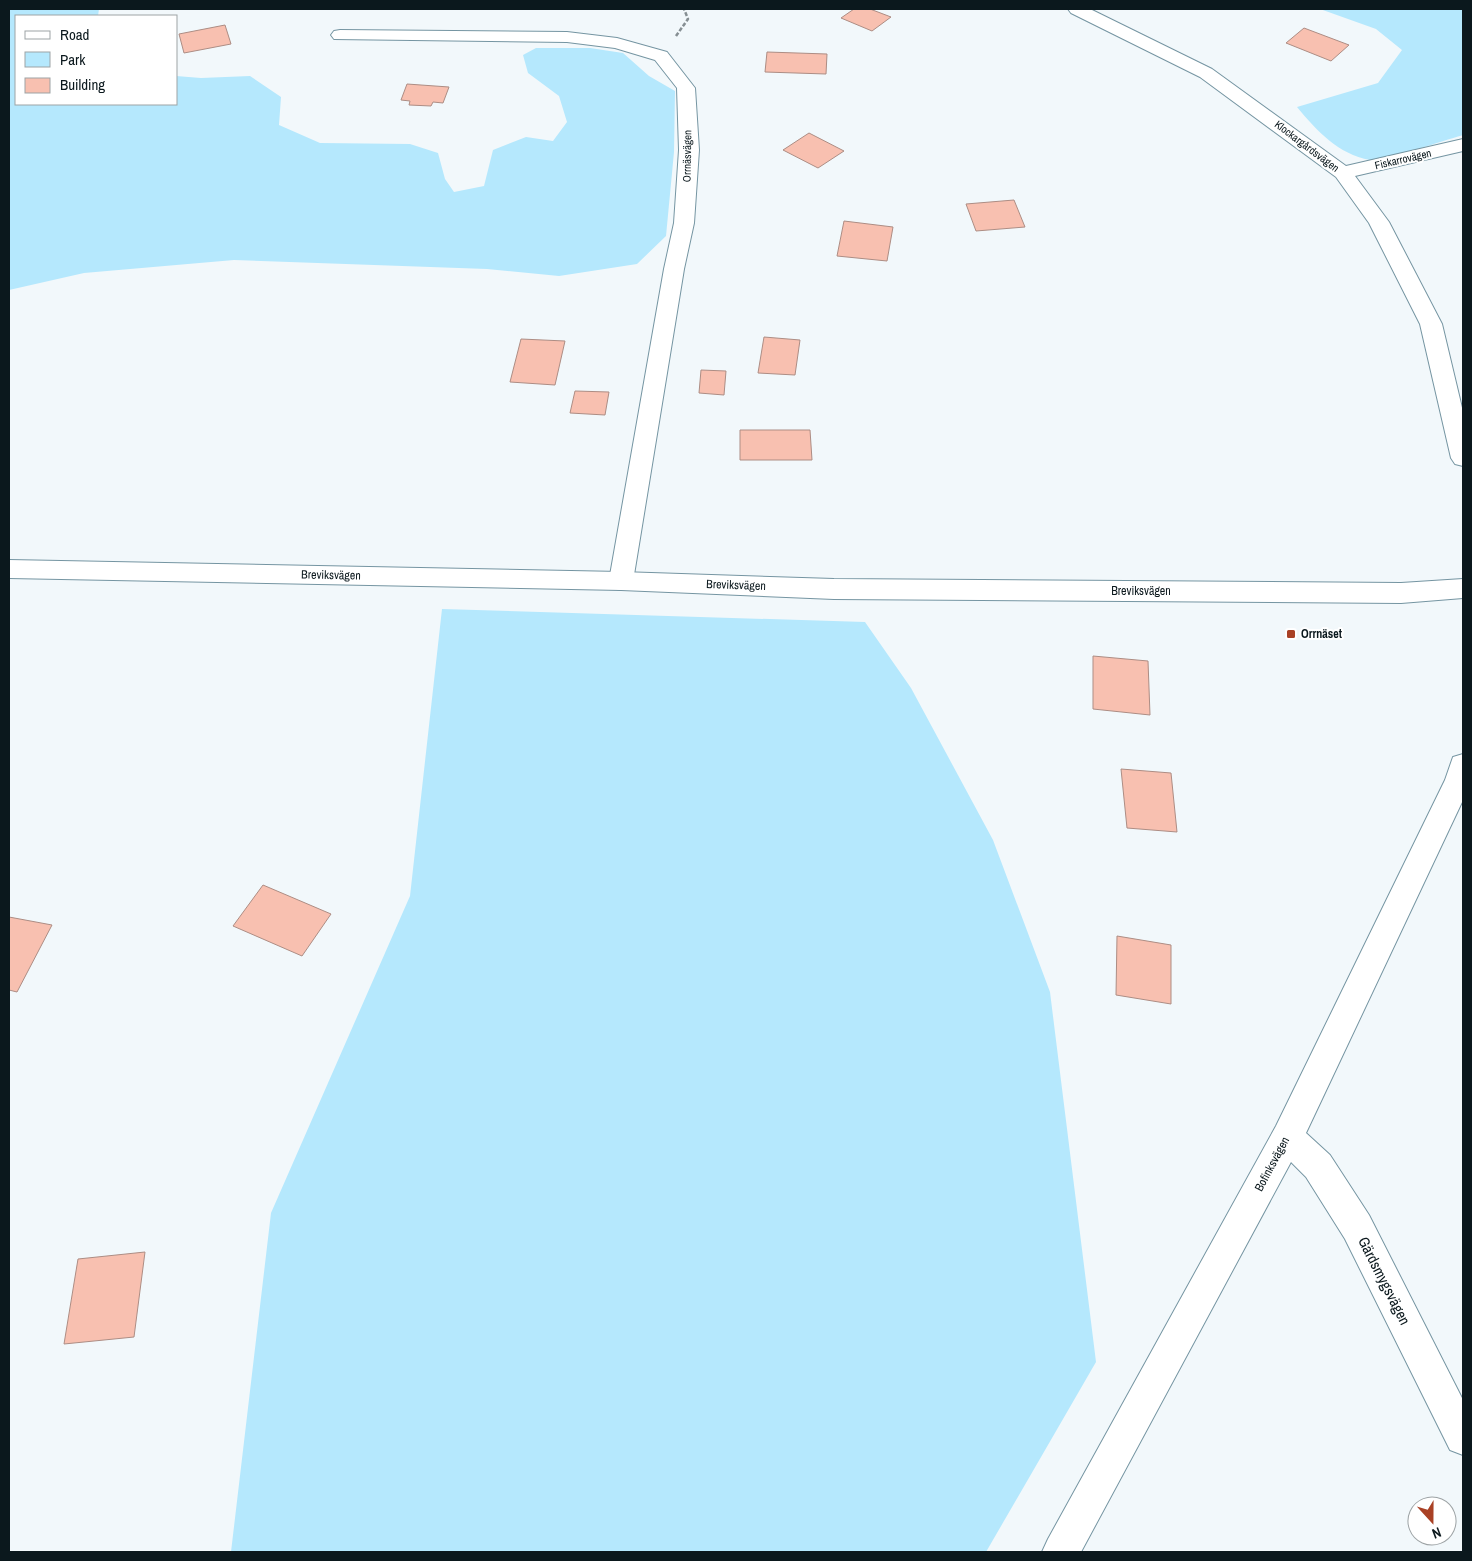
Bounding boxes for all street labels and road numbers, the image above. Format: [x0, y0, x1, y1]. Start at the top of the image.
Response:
street label: Klockargårdsvägen [1272, 117, 1342, 175]
street label: Orrnäsvägen [680, 130, 694, 182]
street label: Fiskarrovägen [1373, 146, 1433, 172]
street label: Breviksvägen [301, 566, 361, 584]
street label: Breviksvägen [706, 576, 766, 594]
street label: Breviksvägen [1111, 583, 1171, 599]
street label: Bofinksvägen [1251, 1134, 1293, 1194]
street label: Gärdsmygsvägen [1353, 1233, 1416, 1328]

